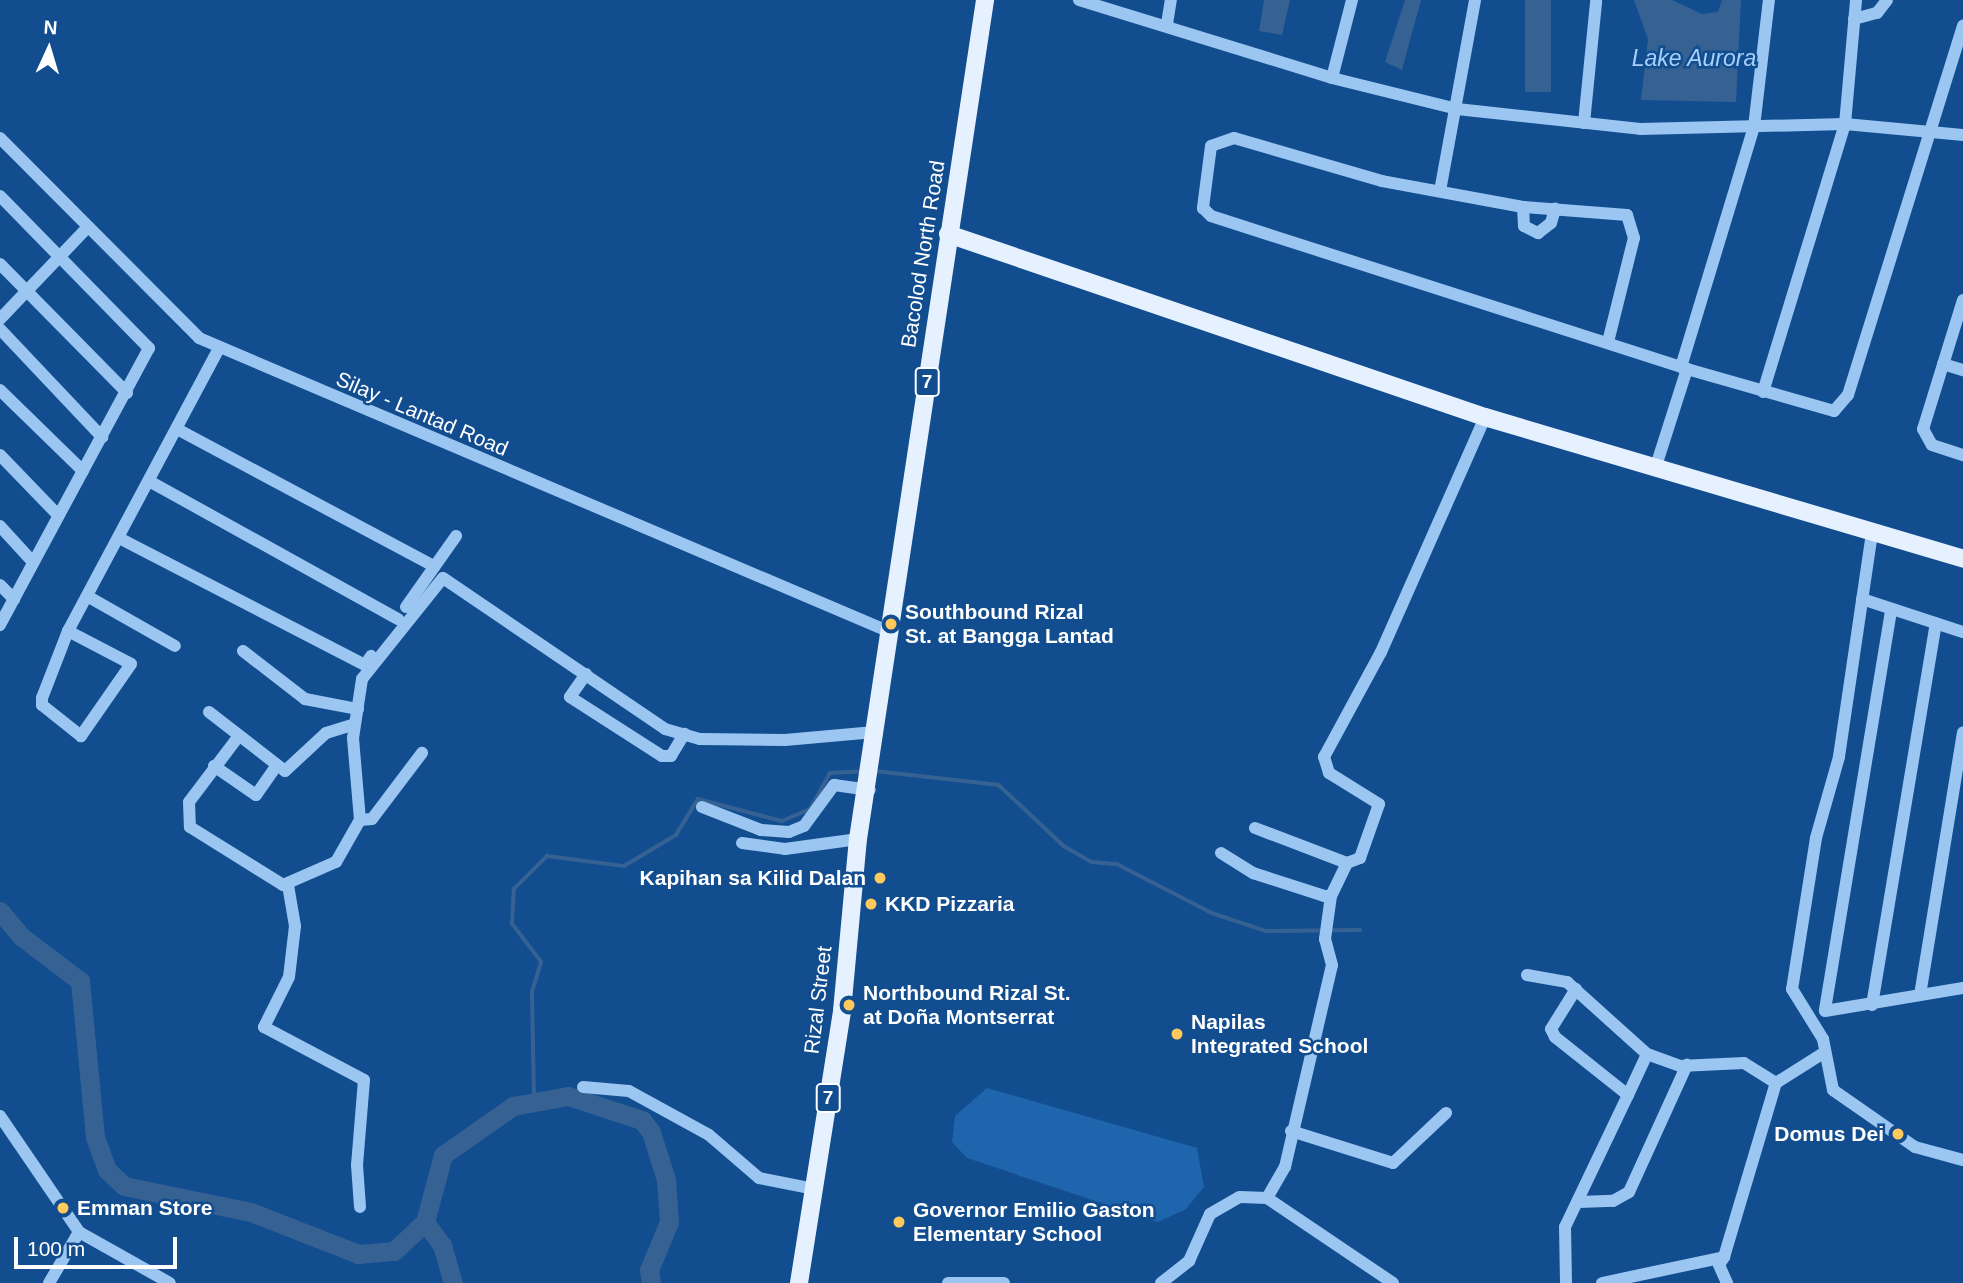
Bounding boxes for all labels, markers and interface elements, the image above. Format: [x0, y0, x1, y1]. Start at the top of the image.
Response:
north arrow [14, 14, 84, 84]
text: N [43, 17, 58, 39]
water label: Lake Aurora [1631, 44, 1757, 72]
street label: Bacolod North Road [896, 159, 950, 349]
street label: Silay - Lantad Road [332, 366, 512, 462]
road number: 7 [913, 366, 941, 398]
place label: Southbound Rizal St. at Bangga Lantad [905, 599, 1114, 649]
marker: Southbound Rizal St. at Bangga Lantad [883, 616, 899, 632]
place label: Kapihan sa Kilid Dalan [640, 865, 866, 891]
marker: Kapihan sa Kilid Dalan [872, 870, 888, 886]
place label: KKD Pizzaria [885, 891, 1015, 917]
marker: KKD Pizzaria [863, 896, 879, 912]
street label: Rizal Street [799, 945, 837, 1055]
place label: Northbound Rizal St. at Doña Montserrat [863, 980, 1071, 1030]
marker: Northbound Rizal St. at Doña Montserrat [841, 997, 857, 1013]
place label: Napilas Integrated School [1191, 1009, 1368, 1059]
marker: Napilas Integrated School [1169, 1026, 1185, 1042]
road number: 7 [814, 1082, 842, 1114]
place label: Domus Dei [1774, 1121, 1884, 1147]
marker: Domus Dei [1890, 1126, 1906, 1142]
place label: Emman Store [77, 1195, 212, 1221]
place label: Governor Emilio Gaston Elementary School [913, 1197, 1155, 1247]
marker: Emman Store [55, 1200, 71, 1216]
marker: Governor Emilio Gaston Elementary School [891, 1214, 907, 1230]
scale bar [18, 1224, 180, 1268]
text: 100 m [27, 1237, 85, 1260]

